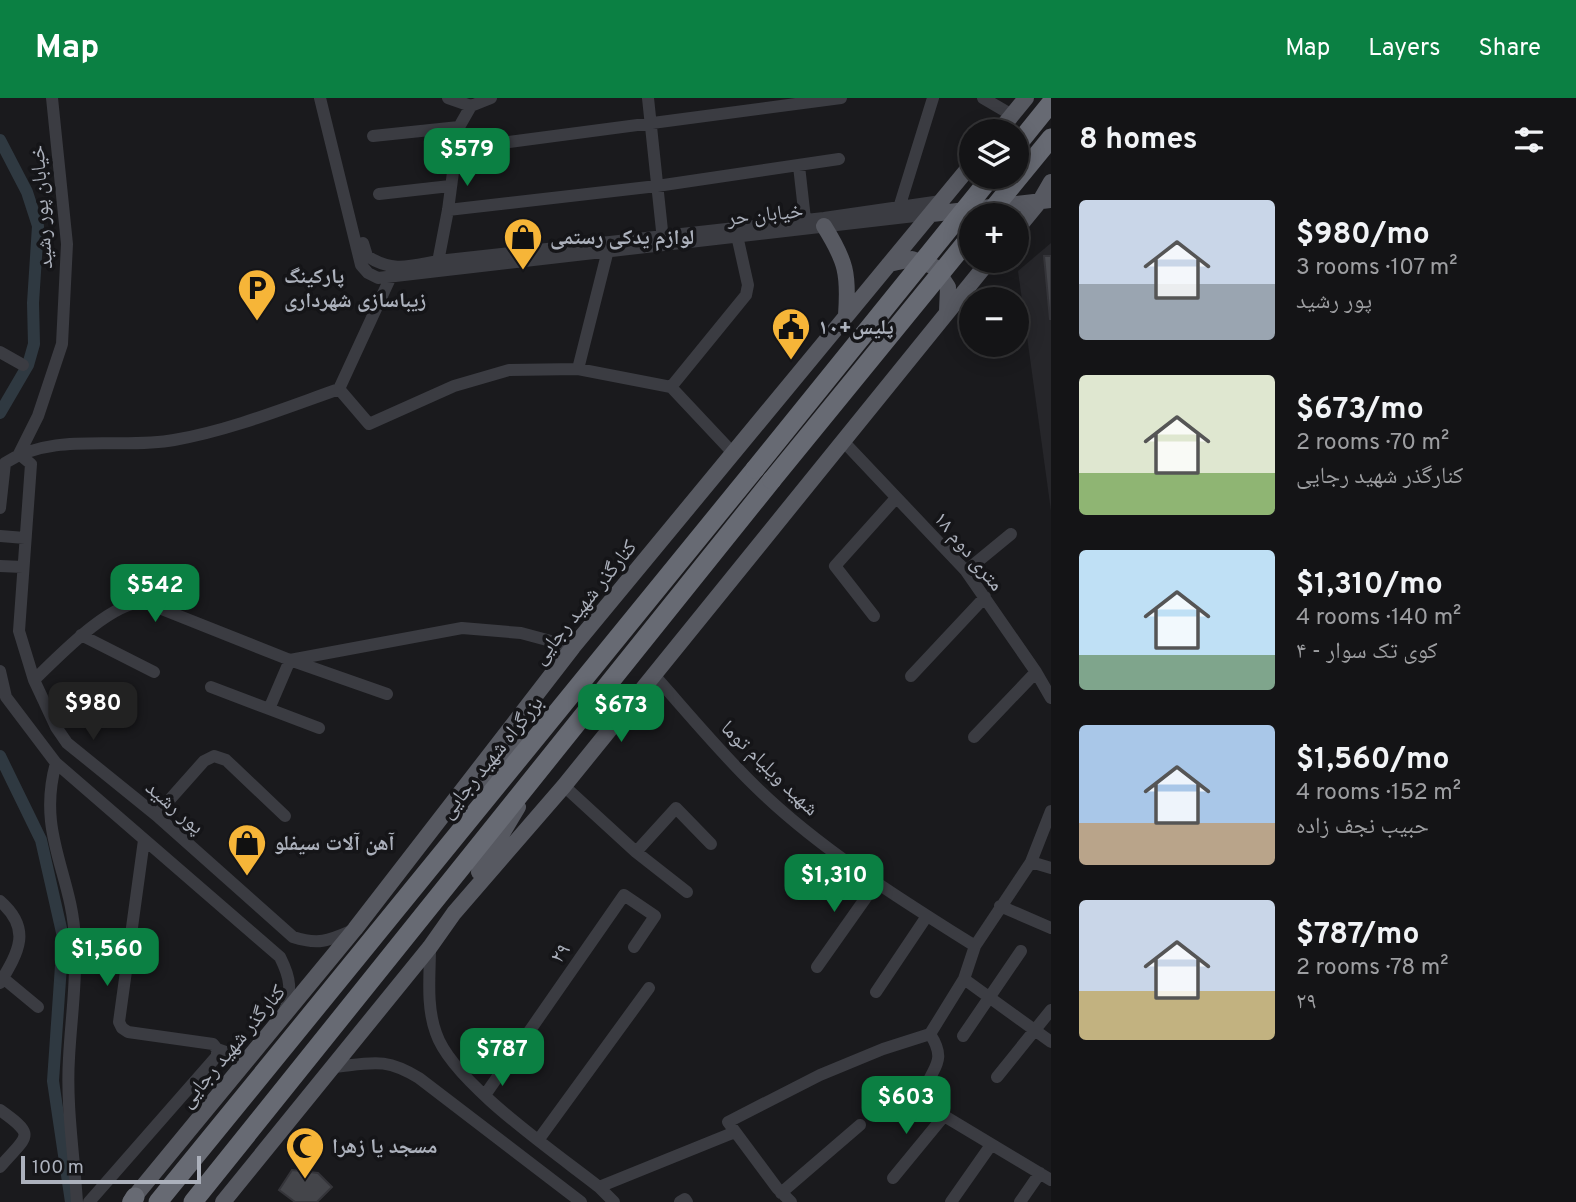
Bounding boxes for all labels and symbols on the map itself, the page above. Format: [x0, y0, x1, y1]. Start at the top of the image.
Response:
pin: $579 [426, 129, 508, 188]
street label: خیابان پور رشید [25, 144, 60, 270]
street label: خیابان حر [725, 198, 805, 233]
shop icon: لوازم یدکی رستمی [502, 216, 544, 271]
place label: لوازم یدکی رستمی [550, 225, 694, 252]
place label: پارکینگ زیباسازی شهرداری [284, 264, 426, 315]
parking icon: پارکینگ زیباسازی شهرداری [236, 267, 278, 322]
public building icon: پلیس+١٠ [770, 306, 812, 361]
place label: پلیس+١٠ [818, 315, 894, 342]
street label: ۱۸ متری دوم [927, 506, 1009, 597]
street label: کنارگذر شهید رجایی [527, 535, 644, 671]
pin: $542 [114, 564, 196, 624]
pin: $980 [52, 682, 134, 742]
pin: $673 [580, 684, 662, 744]
street label: بزرگراه شهید رجایی [434, 691, 550, 825]
street label: شهید ویلیام توما [714, 715, 824, 823]
street label: پور رشید [139, 775, 209, 841]
shop icon: آهن آلات سیفلو [226, 822, 268, 877]
place label: آهن آلات سیفلو [274, 831, 395, 858]
pin: $1,310 [777, 854, 891, 914]
pin: $1,560 [50, 928, 164, 988]
street label: ۲۹ [545, 938, 578, 969]
street label: کنارگذر شهید رجایی [174, 980, 293, 1114]
pin: $787 [461, 1028, 543, 1088]
pin: $603 [865, 1076, 947, 1136]
mosque icon: مسجد یا زهرا [284, 1125, 326, 1180]
place label: مسجد یا زهرا [332, 1134, 437, 1161]
scale bar [21, 1153, 201, 1185]

